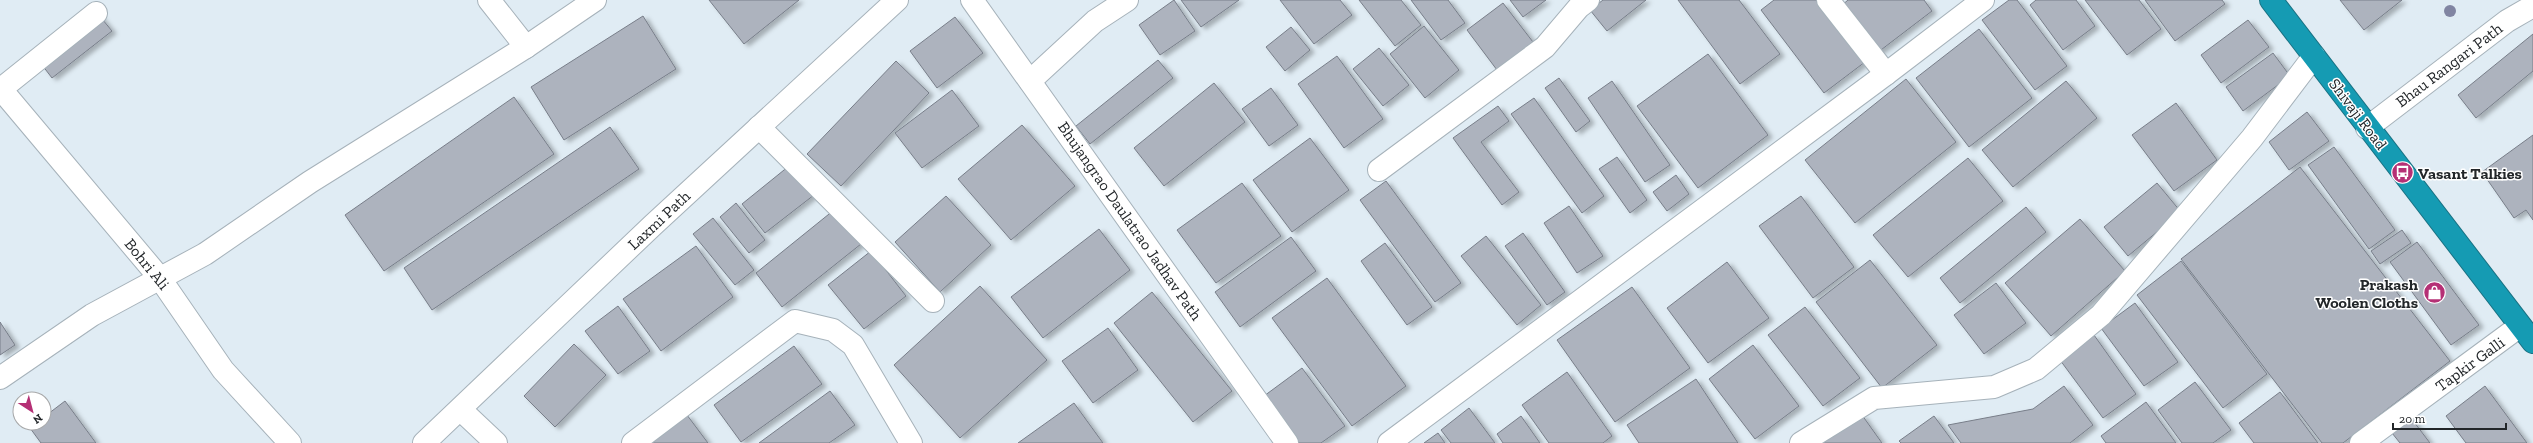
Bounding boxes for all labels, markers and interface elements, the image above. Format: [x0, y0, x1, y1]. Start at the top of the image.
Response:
street label: Bhau Rangari Path [2392, 19, 2506, 111]
street label: Shivaji Road [2325, 75, 2391, 153]
street label: Bhujangrao Daulatrao Jadhav Path [1054, 118, 1206, 324]
bus stop icon: Vasant Talkies [2390, 160, 2416, 186]
place label: Vasant Talkies [2418, 164, 2522, 183]
street label: Laxmi Path [624, 186, 694, 254]
street label: Bohri Ali [121, 235, 174, 294]
place label: Prakash Woolen Cloths [2315, 275, 2419, 312]
shop icon: Prakash Woolen Cloths [2421, 280, 2447, 306]
street label: Tapkir Galli [2432, 332, 2509, 395]
north arrow [12, 391, 52, 431]
scale bar [2393, 405, 2506, 431]
text: N [30, 411, 45, 427]
text: 20 m [2399, 412, 2426, 426]

